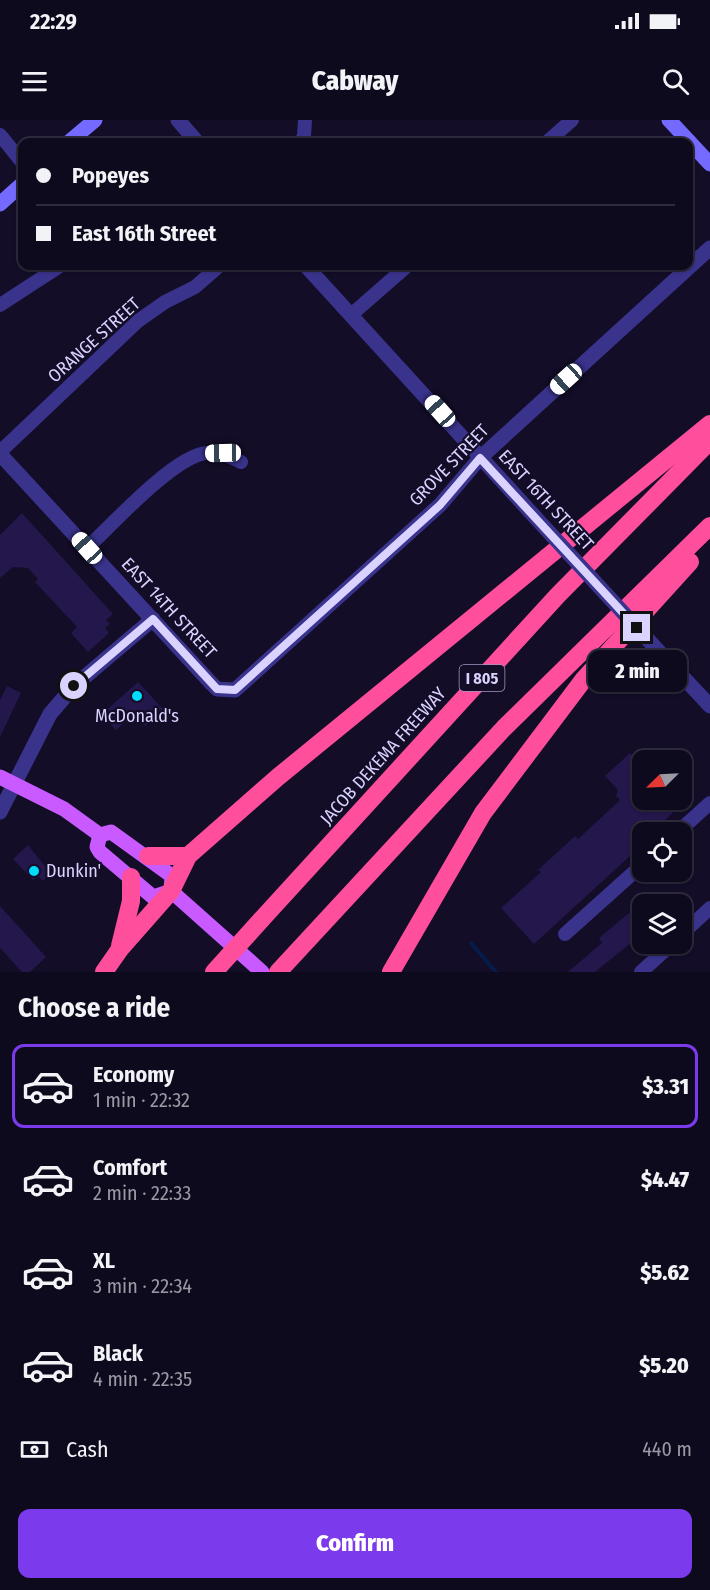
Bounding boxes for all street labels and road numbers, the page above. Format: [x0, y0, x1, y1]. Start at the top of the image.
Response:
street label: ORANGE STREET [43, 292, 145, 387]
street label: GROVE STREET [405, 419, 494, 510]
street label: EAST 16TH STREET [494, 445, 599, 555]
street label: EAST 14TH STREET [117, 553, 222, 663]
road number: I 805 [460, 665, 504, 691]
street label: JACOB DEKEMA FREEWAY [315, 683, 451, 829]

